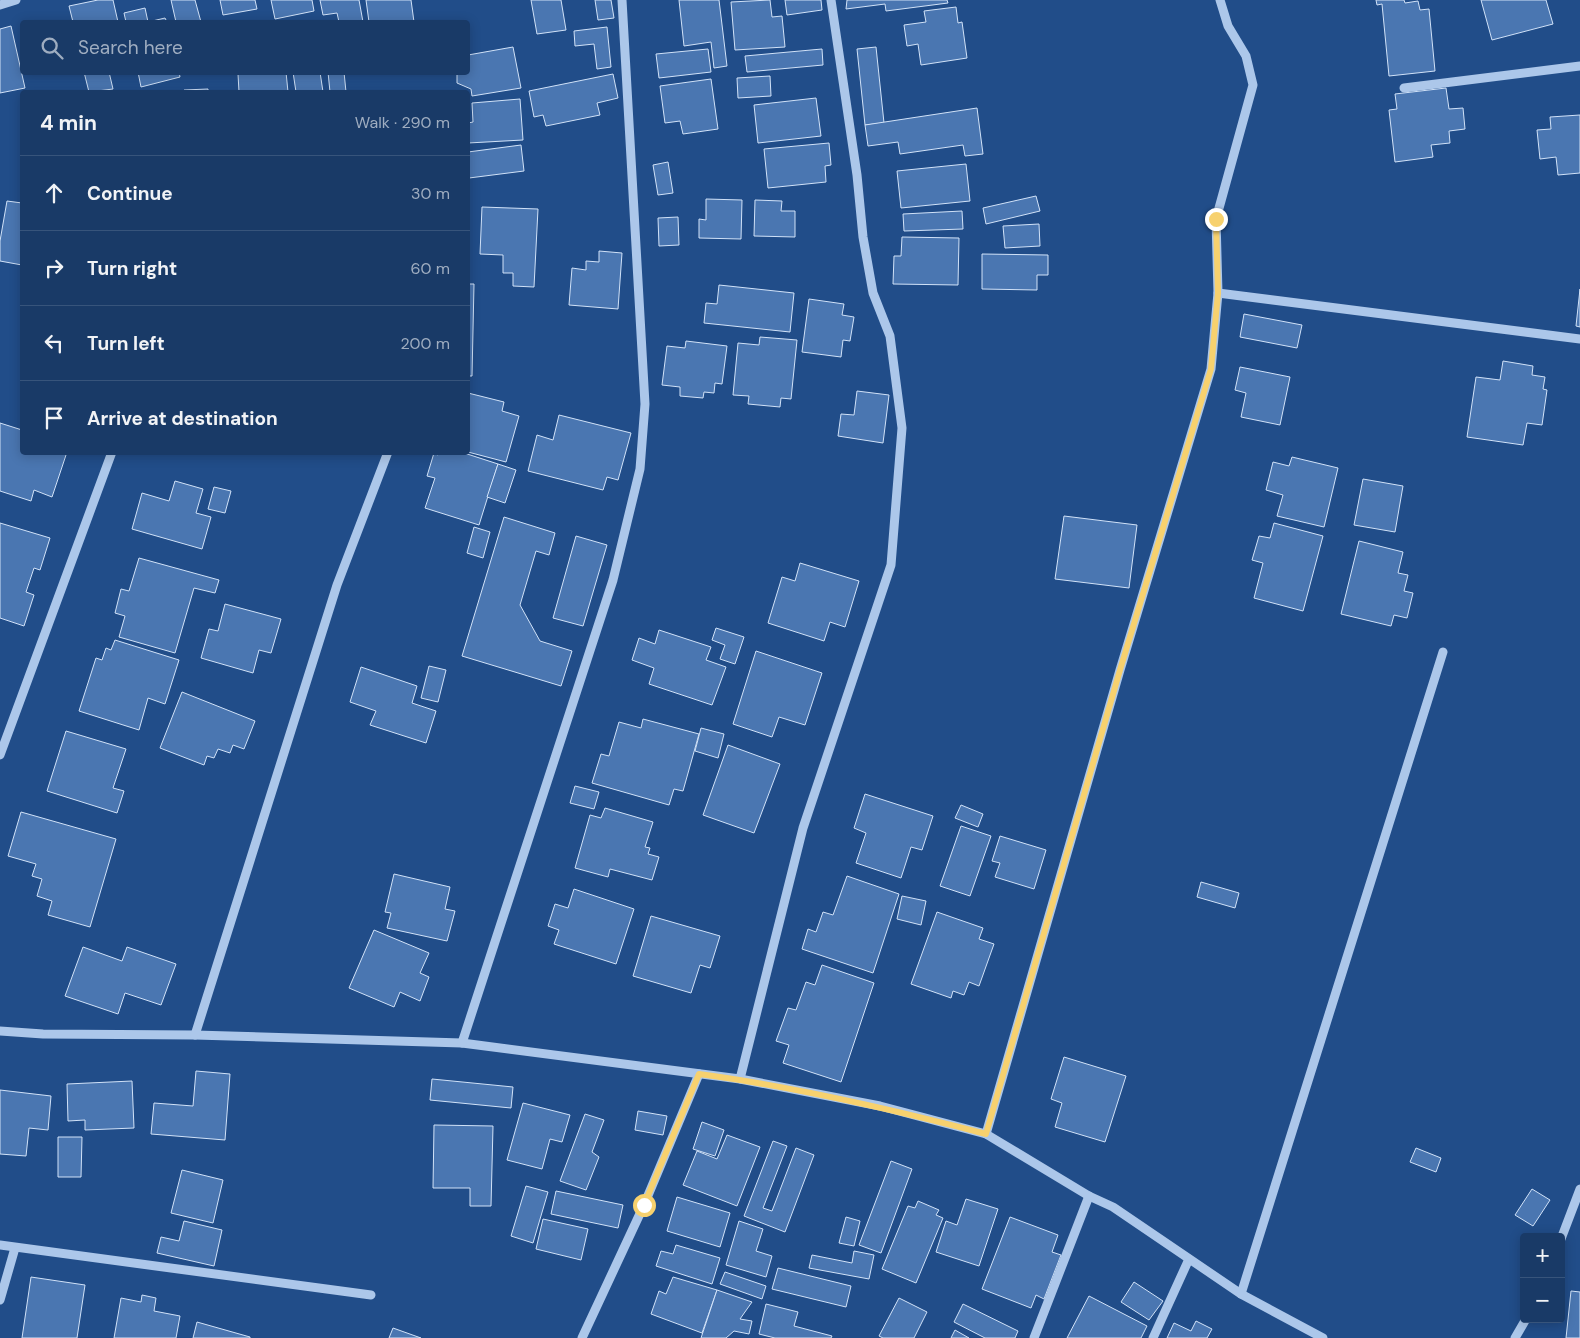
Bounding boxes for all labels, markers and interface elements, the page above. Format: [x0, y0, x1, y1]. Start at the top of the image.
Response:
search box [20, 20, 470, 75]
icon: search [38, 34, 66, 62]
text: Search here [78, 35, 183, 60]
text: 4 min [40, 109, 97, 137]
text: Walk · 290 m [355, 112, 450, 133]
icon: ahead [40, 179, 68, 207]
text: Continue [87, 181, 173, 206]
text: 30 m [411, 183, 450, 204]
route end [1205, 208, 1228, 231]
icon: right [40, 254, 68, 282]
text: Turn right [87, 256, 177, 281]
text: 60 m [410, 258, 450, 279]
icon: left [40, 329, 68, 357]
text: Turn left [87, 331, 165, 356]
text: 200 m [401, 333, 450, 354]
icon: arrive [40, 404, 68, 432]
text: Arrive at destination [87, 406, 278, 431]
route start [633, 1194, 656, 1217]
map controls [1520, 1233, 1565, 1323]
button: + [1520, 1233, 1565, 1278]
button: − [1520, 1278, 1565, 1323]

